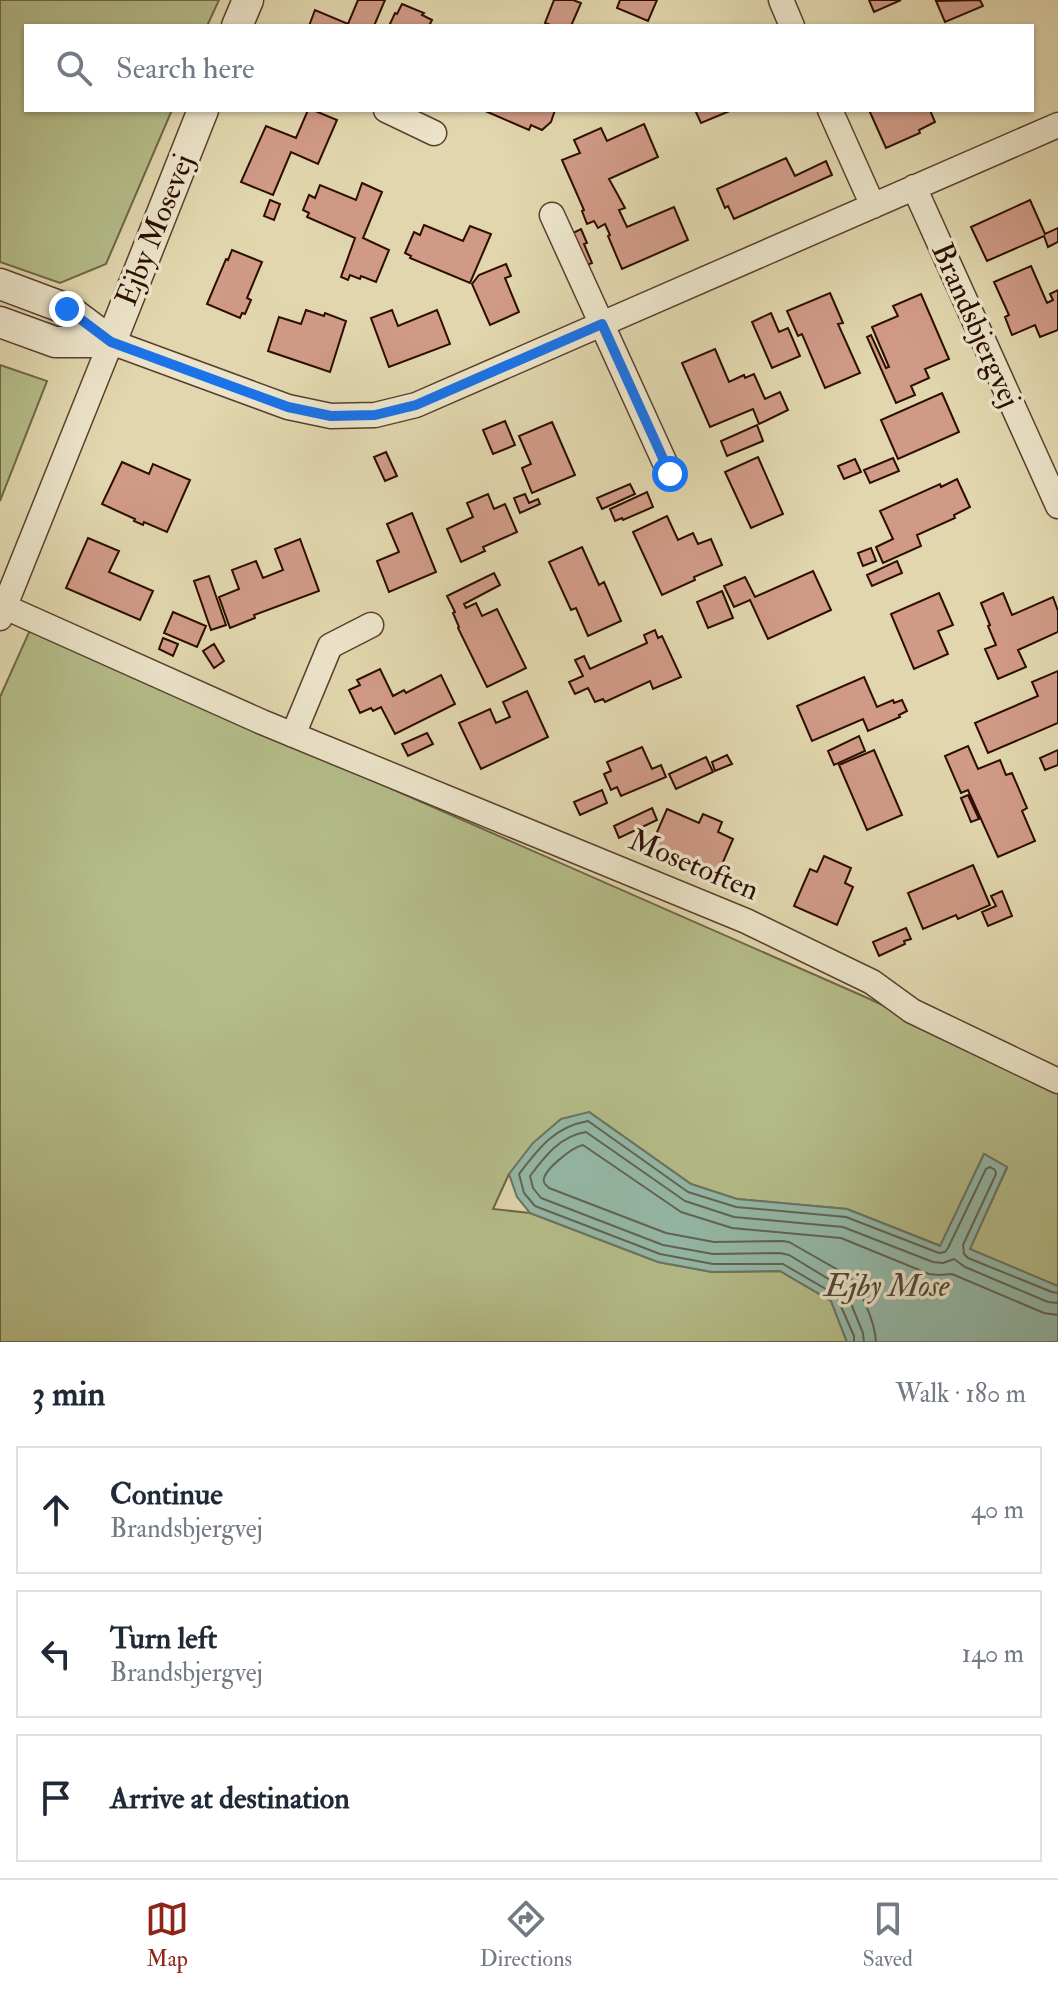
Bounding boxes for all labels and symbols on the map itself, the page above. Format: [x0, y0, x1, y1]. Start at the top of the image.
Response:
street label: Ejby Mosevej [108, 149, 202, 311]
street label: Brandsbjergvej [923, 237, 1029, 413]
route end [49, 291, 85, 327]
route start [652, 456, 688, 492]
street label: Mosetoften [624, 821, 764, 909]
water label: Ejby Mose [823, 1266, 950, 1306]

